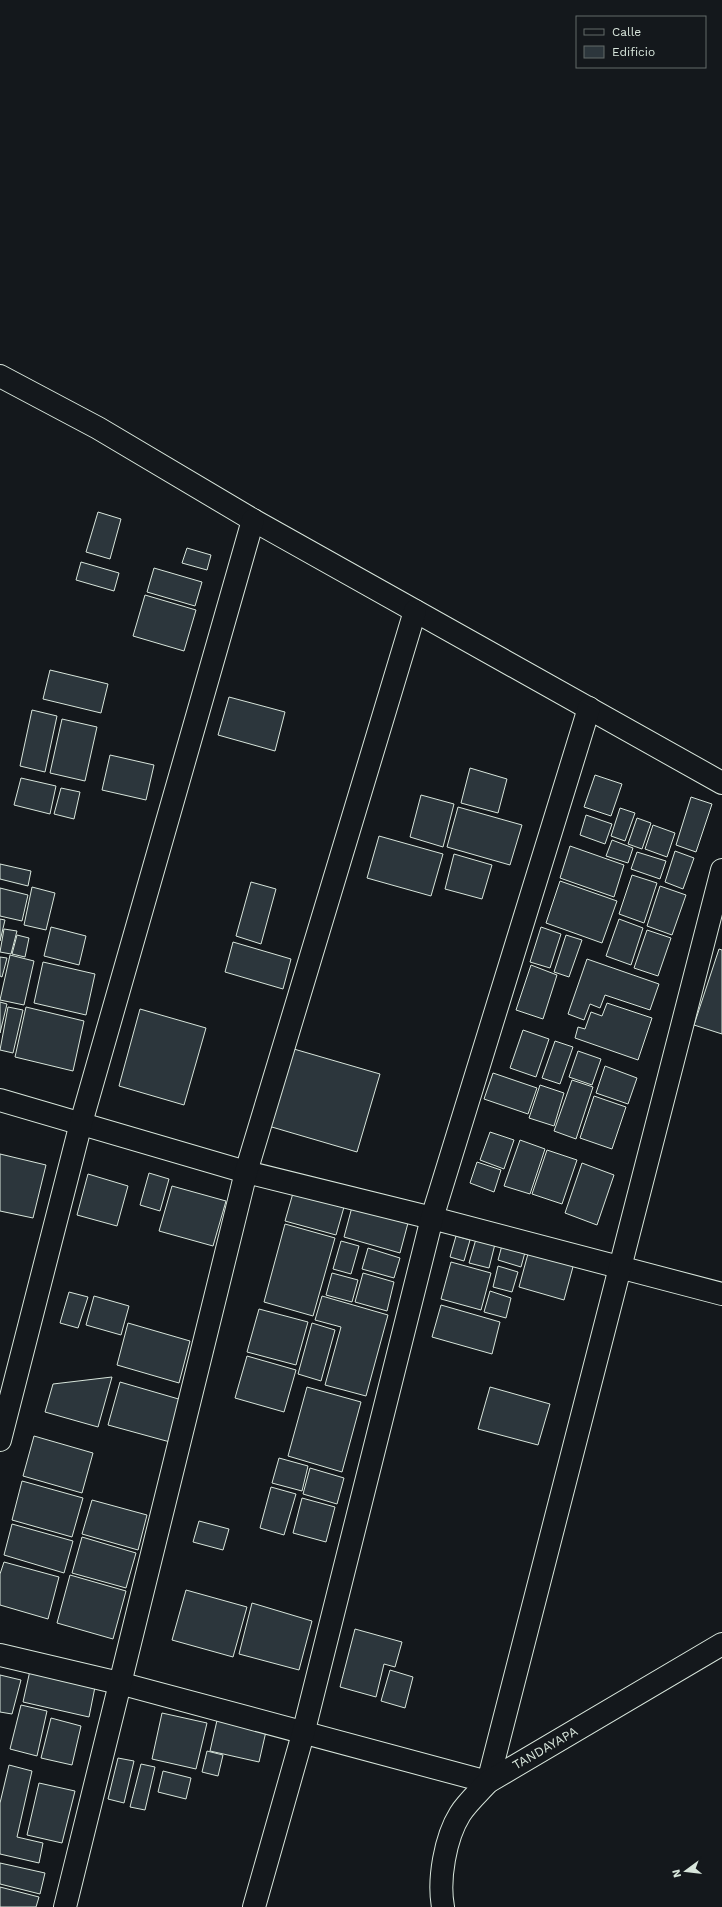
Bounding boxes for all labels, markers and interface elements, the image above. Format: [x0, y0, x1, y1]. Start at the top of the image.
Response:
legend [576, 16, 706, 68]
text: Calle [612, 25, 641, 39]
text: Edificio [612, 45, 655, 59]
street label: TANDAYAPA [510, 1723, 581, 1773]
north arrow [666, 1851, 706, 1891]
text: N [669, 1868, 684, 1879]

